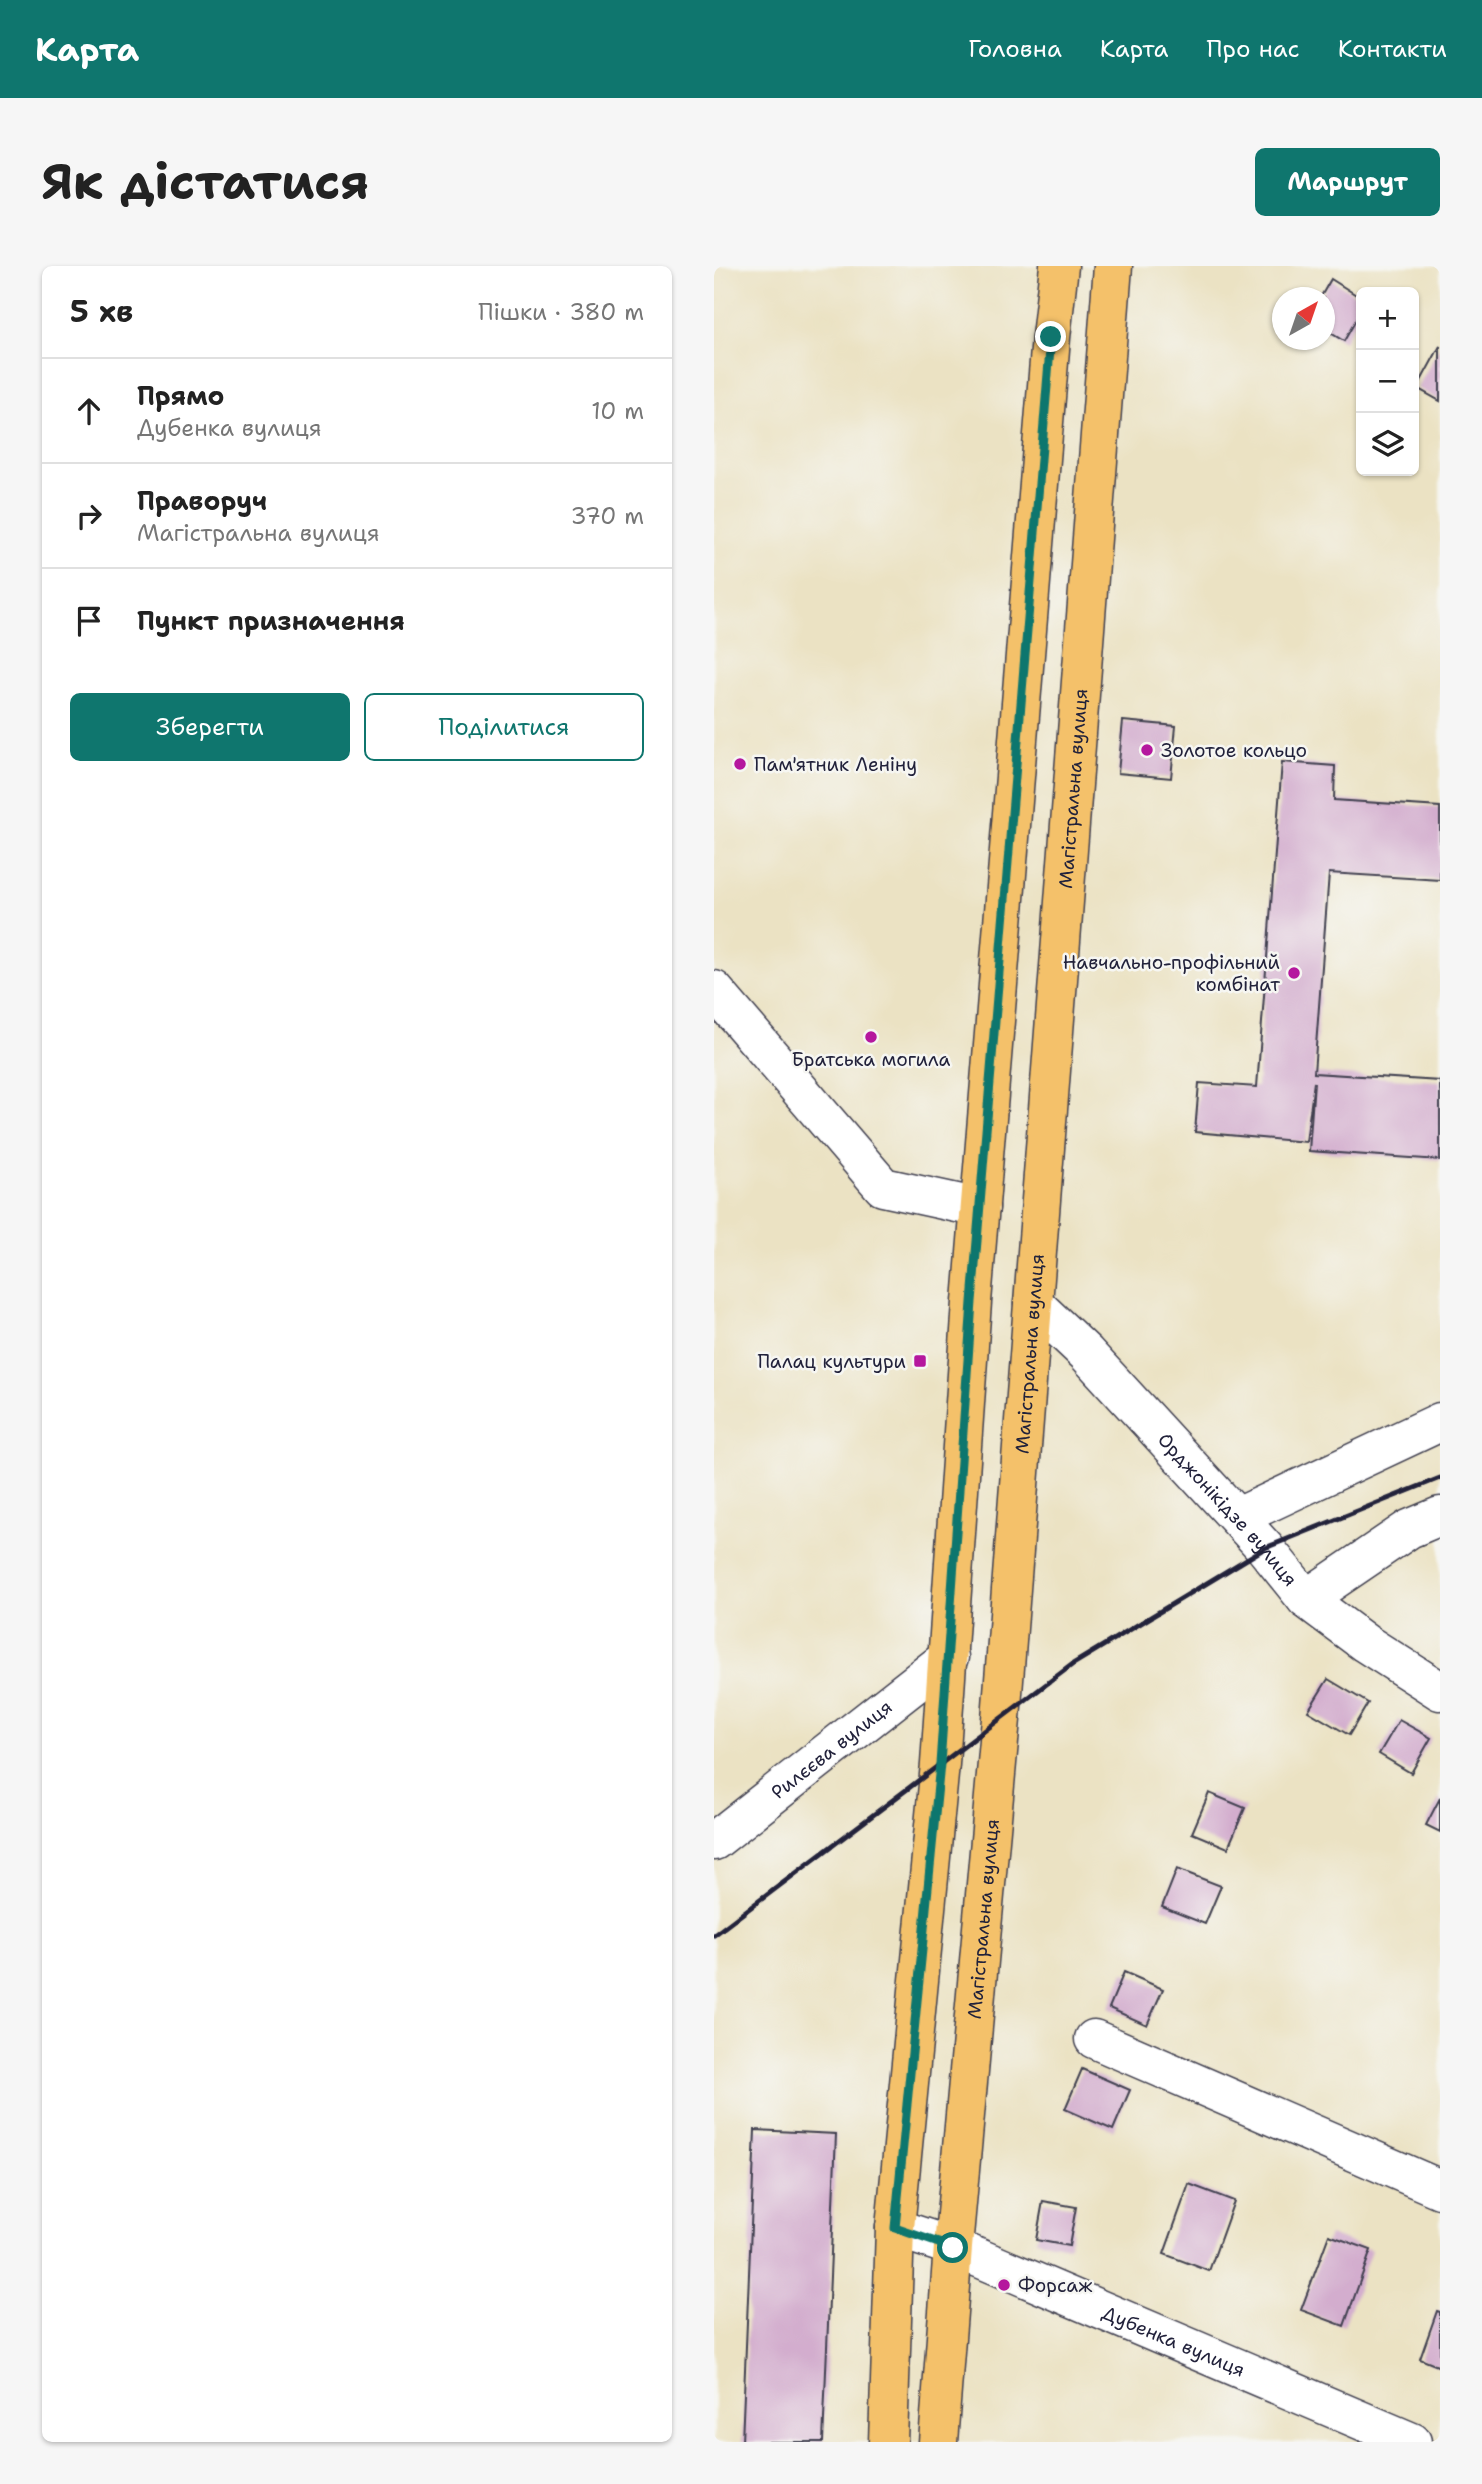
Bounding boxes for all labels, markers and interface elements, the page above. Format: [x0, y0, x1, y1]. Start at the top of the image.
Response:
text: Карта [35, 27, 139, 72]
text: Головна [968, 33, 1062, 65]
text: Карта [1100, 33, 1169, 65]
text: Про нас [1207, 33, 1300, 65]
text: Контакти [1338, 33, 1447, 65]
button: Маршрут [1255, 148, 1440, 216]
text: Як дістатися [42, 149, 369, 215]
north arrow [1272, 287, 1335, 350]
map controls [1356, 287, 1419, 476]
button: + [1356, 287, 1419, 350]
text: 5 хв [70, 291, 133, 332]
text: Пішки · 380 m [478, 297, 644, 327]
route end [1035, 321, 1066, 352]
button: − [1356, 350, 1419, 413]
text: Прямо [137, 378, 225, 413]
icon: ahead [70, 392, 108, 430]
text: 10 m [591, 396, 644, 426]
text: Дубенка вулиця [137, 413, 322, 443]
button: layers [1356, 413, 1419, 476]
text: Праворуч [137, 483, 267, 518]
icon: right [70, 497, 108, 535]
text: 370 m [571, 501, 644, 531]
text: Магістральна вулиця [137, 518, 380, 548]
icon: arrive [70, 602, 108, 640]
text: Пункт призначення [137, 603, 405, 638]
street label: Магістральна вулиця [1053, 688, 1093, 889]
button: Зберегти [70, 693, 350, 761]
button: Поділитися [364, 693, 644, 761]
place label: Золотое кольцо [1161, 738, 1307, 763]
marker: Золотое кольцо [1139, 742, 1155, 758]
place label: Пам'ятник Леніну [754, 752, 917, 777]
marker: Пам'ятник Леніну [732, 756, 748, 772]
place label: Навчально-профільний комбінат [1063, 950, 1280, 997]
marker: Навчально-профільний комбінат [1286, 965, 1302, 981]
marker: Братська могила [863, 1029, 879, 1045]
place label: Братська могила [792, 1047, 951, 1072]
street label: Магістральна вулиця [1009, 1253, 1050, 1455]
place label: Палац культури [757, 1349, 906, 1374]
marker: Палац культури [912, 1353, 928, 1369]
street label: Орджонікідзе вулиця [1152, 1428, 1303, 1592]
street label: Рилєєва вулиця [766, 1694, 897, 1805]
street label: Магістральна вулиця [962, 1818, 1005, 2020]
route start [937, 2232, 968, 2263]
place label: Форсаж [1018, 2273, 1092, 2298]
marker: Форсаж [996, 2277, 1012, 2293]
street label: Дубенка вулиця [1098, 2300, 1249, 2383]

